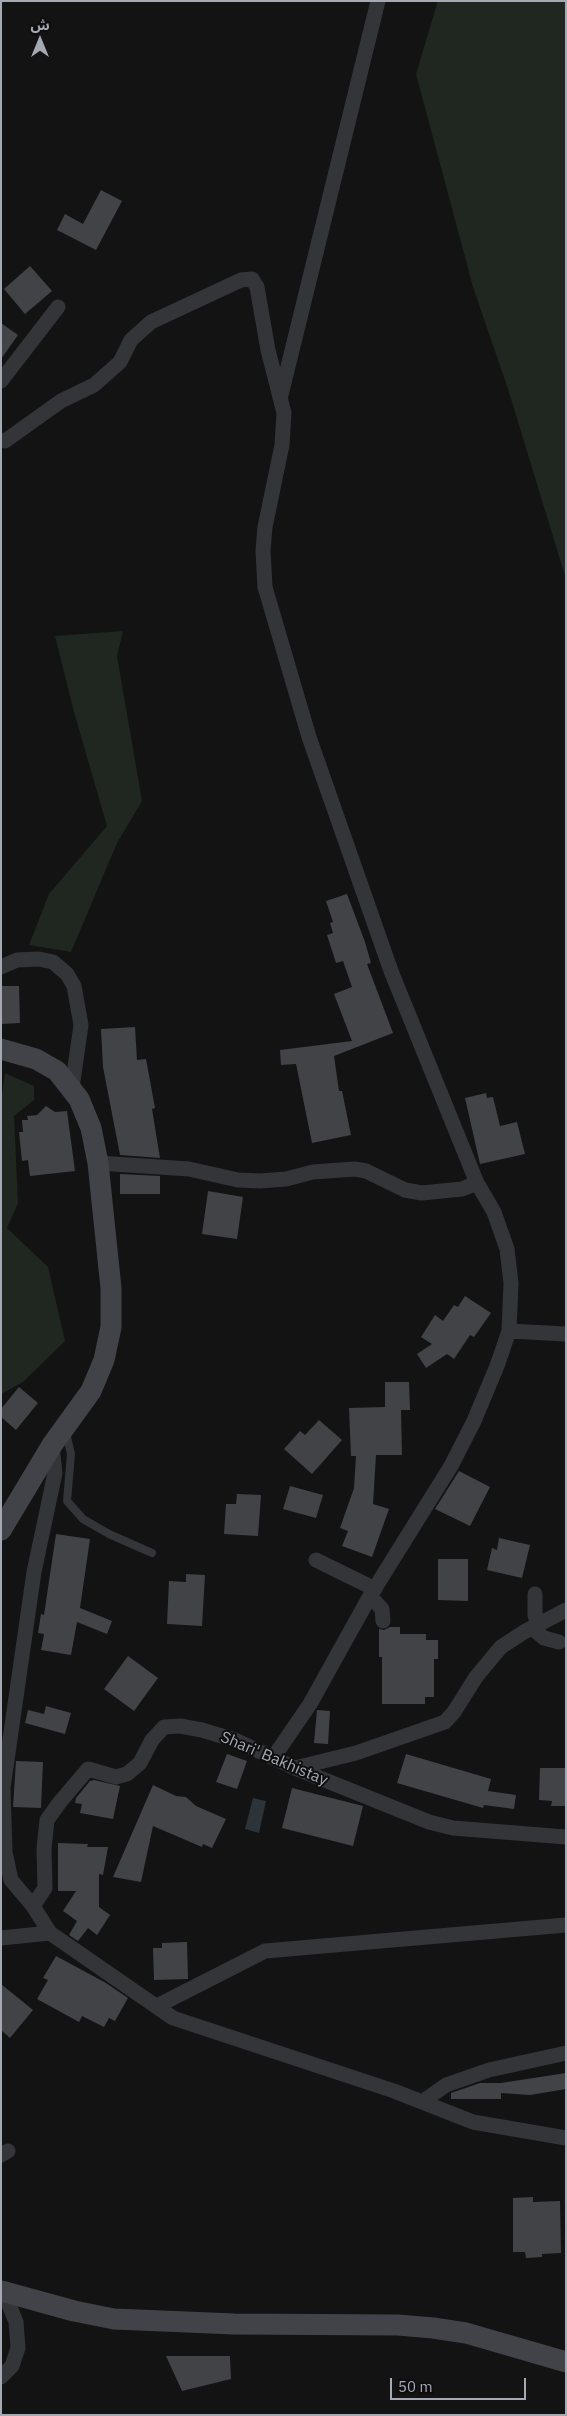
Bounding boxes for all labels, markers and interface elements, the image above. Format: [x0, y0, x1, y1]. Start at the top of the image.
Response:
north arrow [15, 15, 65, 65]
text: ش [30, 16, 50, 34]
street label: Shari' Bakhistay [217, 1728, 331, 1790]
scale bar [392, 2368, 528, 2400]
text: 50 m [398, 2377, 433, 2396]

